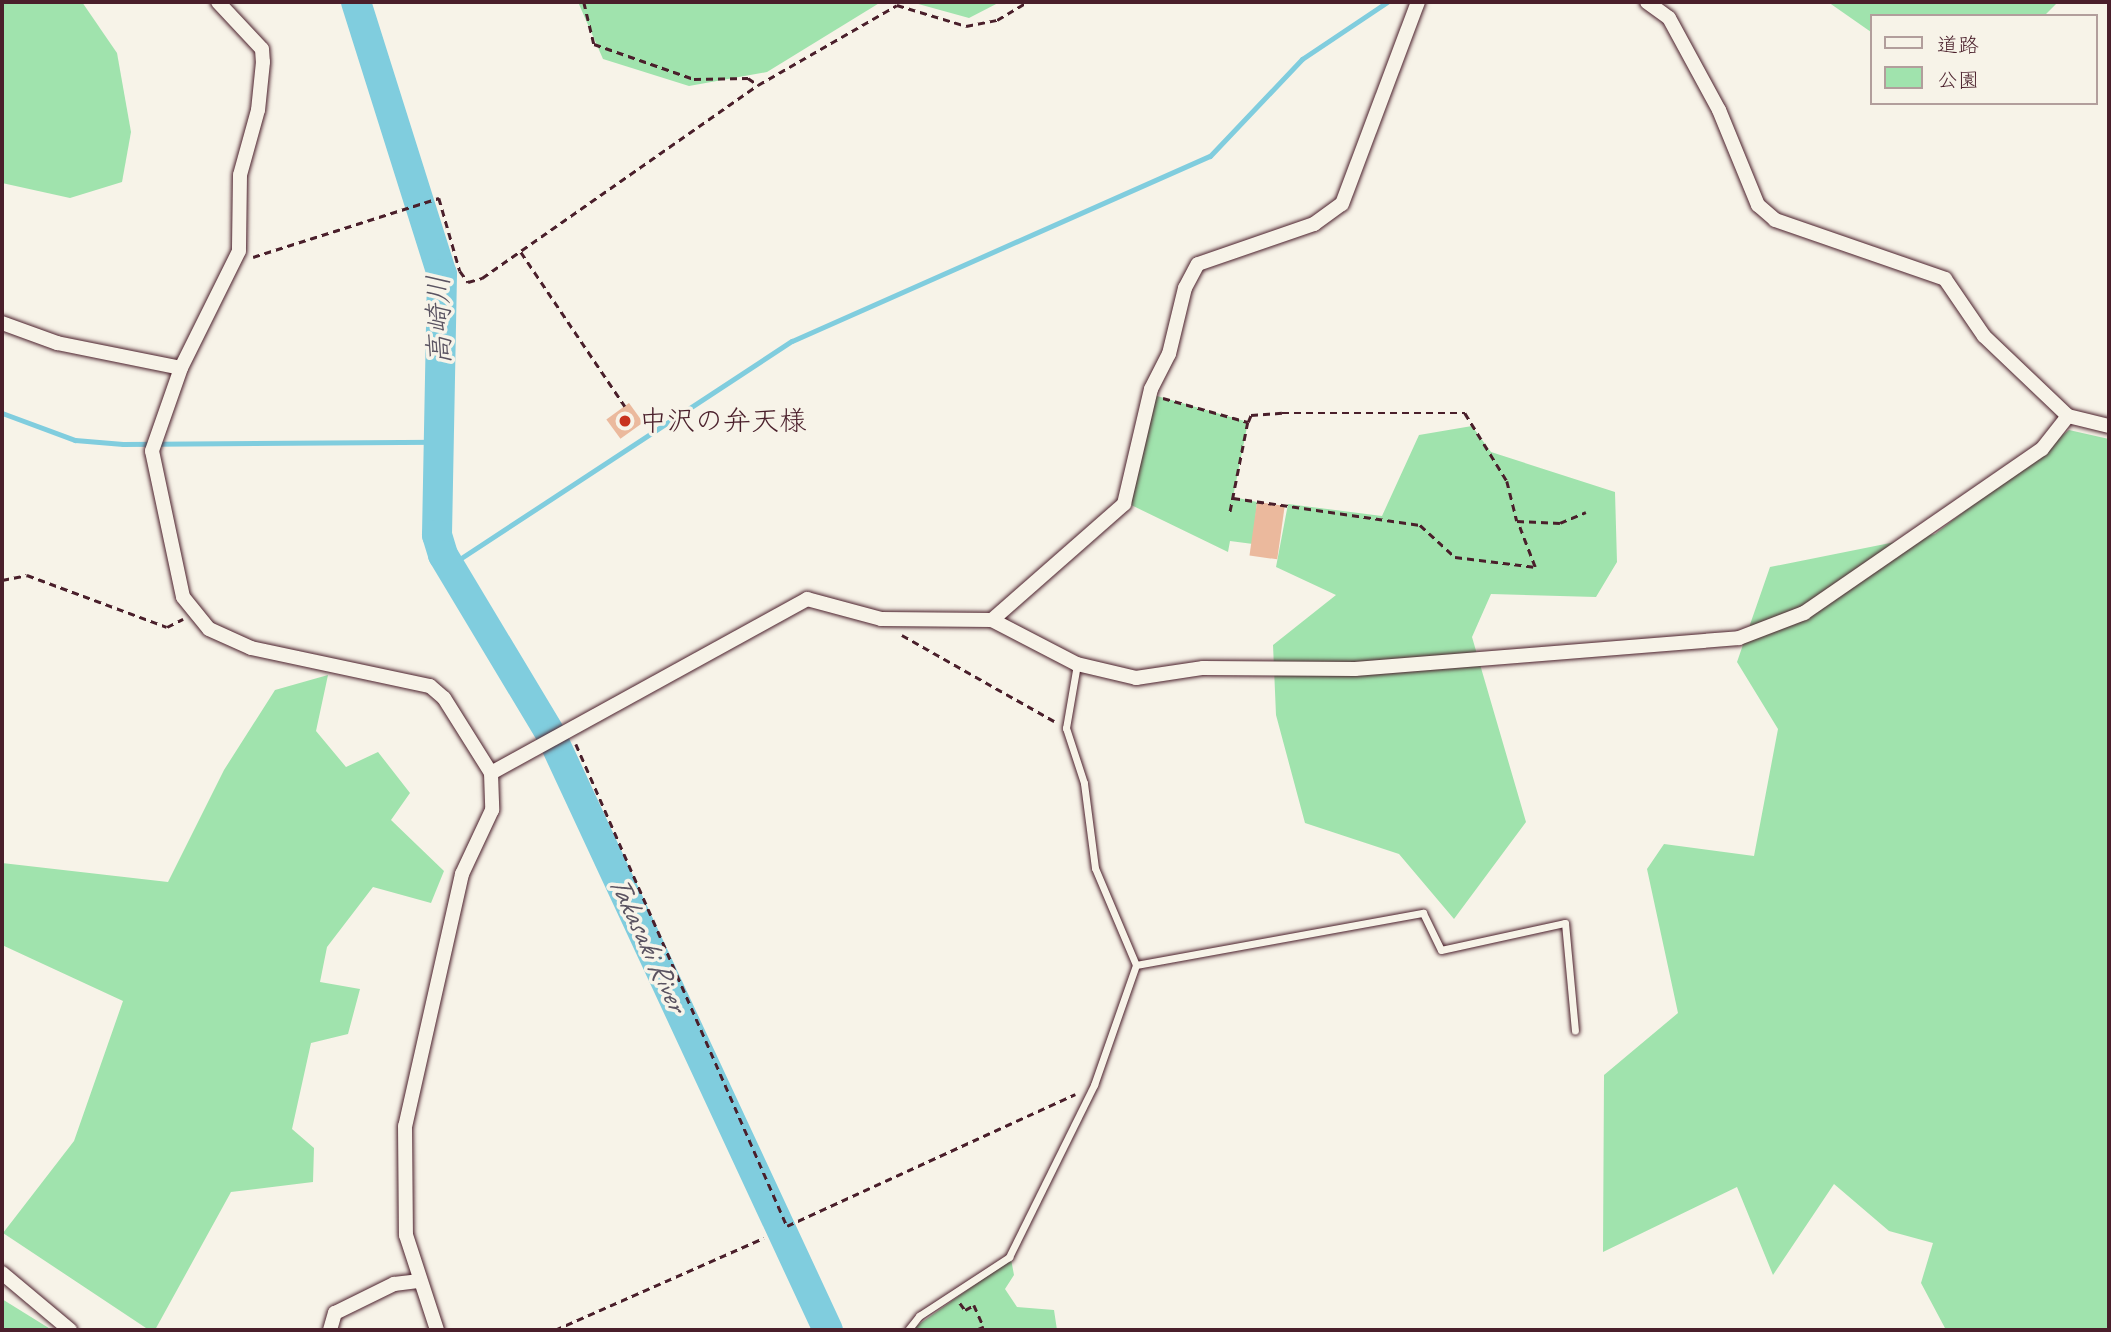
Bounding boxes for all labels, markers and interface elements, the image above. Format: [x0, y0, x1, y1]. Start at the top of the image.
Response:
legend [1870, 14, 2097, 105]
text: 道路 [1937, 32, 1979, 58]
text: 公園 [1937, 67, 1979, 93]
water label: 高崎川 [420, 275, 458, 365]
place label: 中沢の弁天様 [639, 404, 807, 438]
marker: 中沢の弁天様 [617, 413, 633, 429]
water label: Takasaki River [601, 869, 695, 1017]

